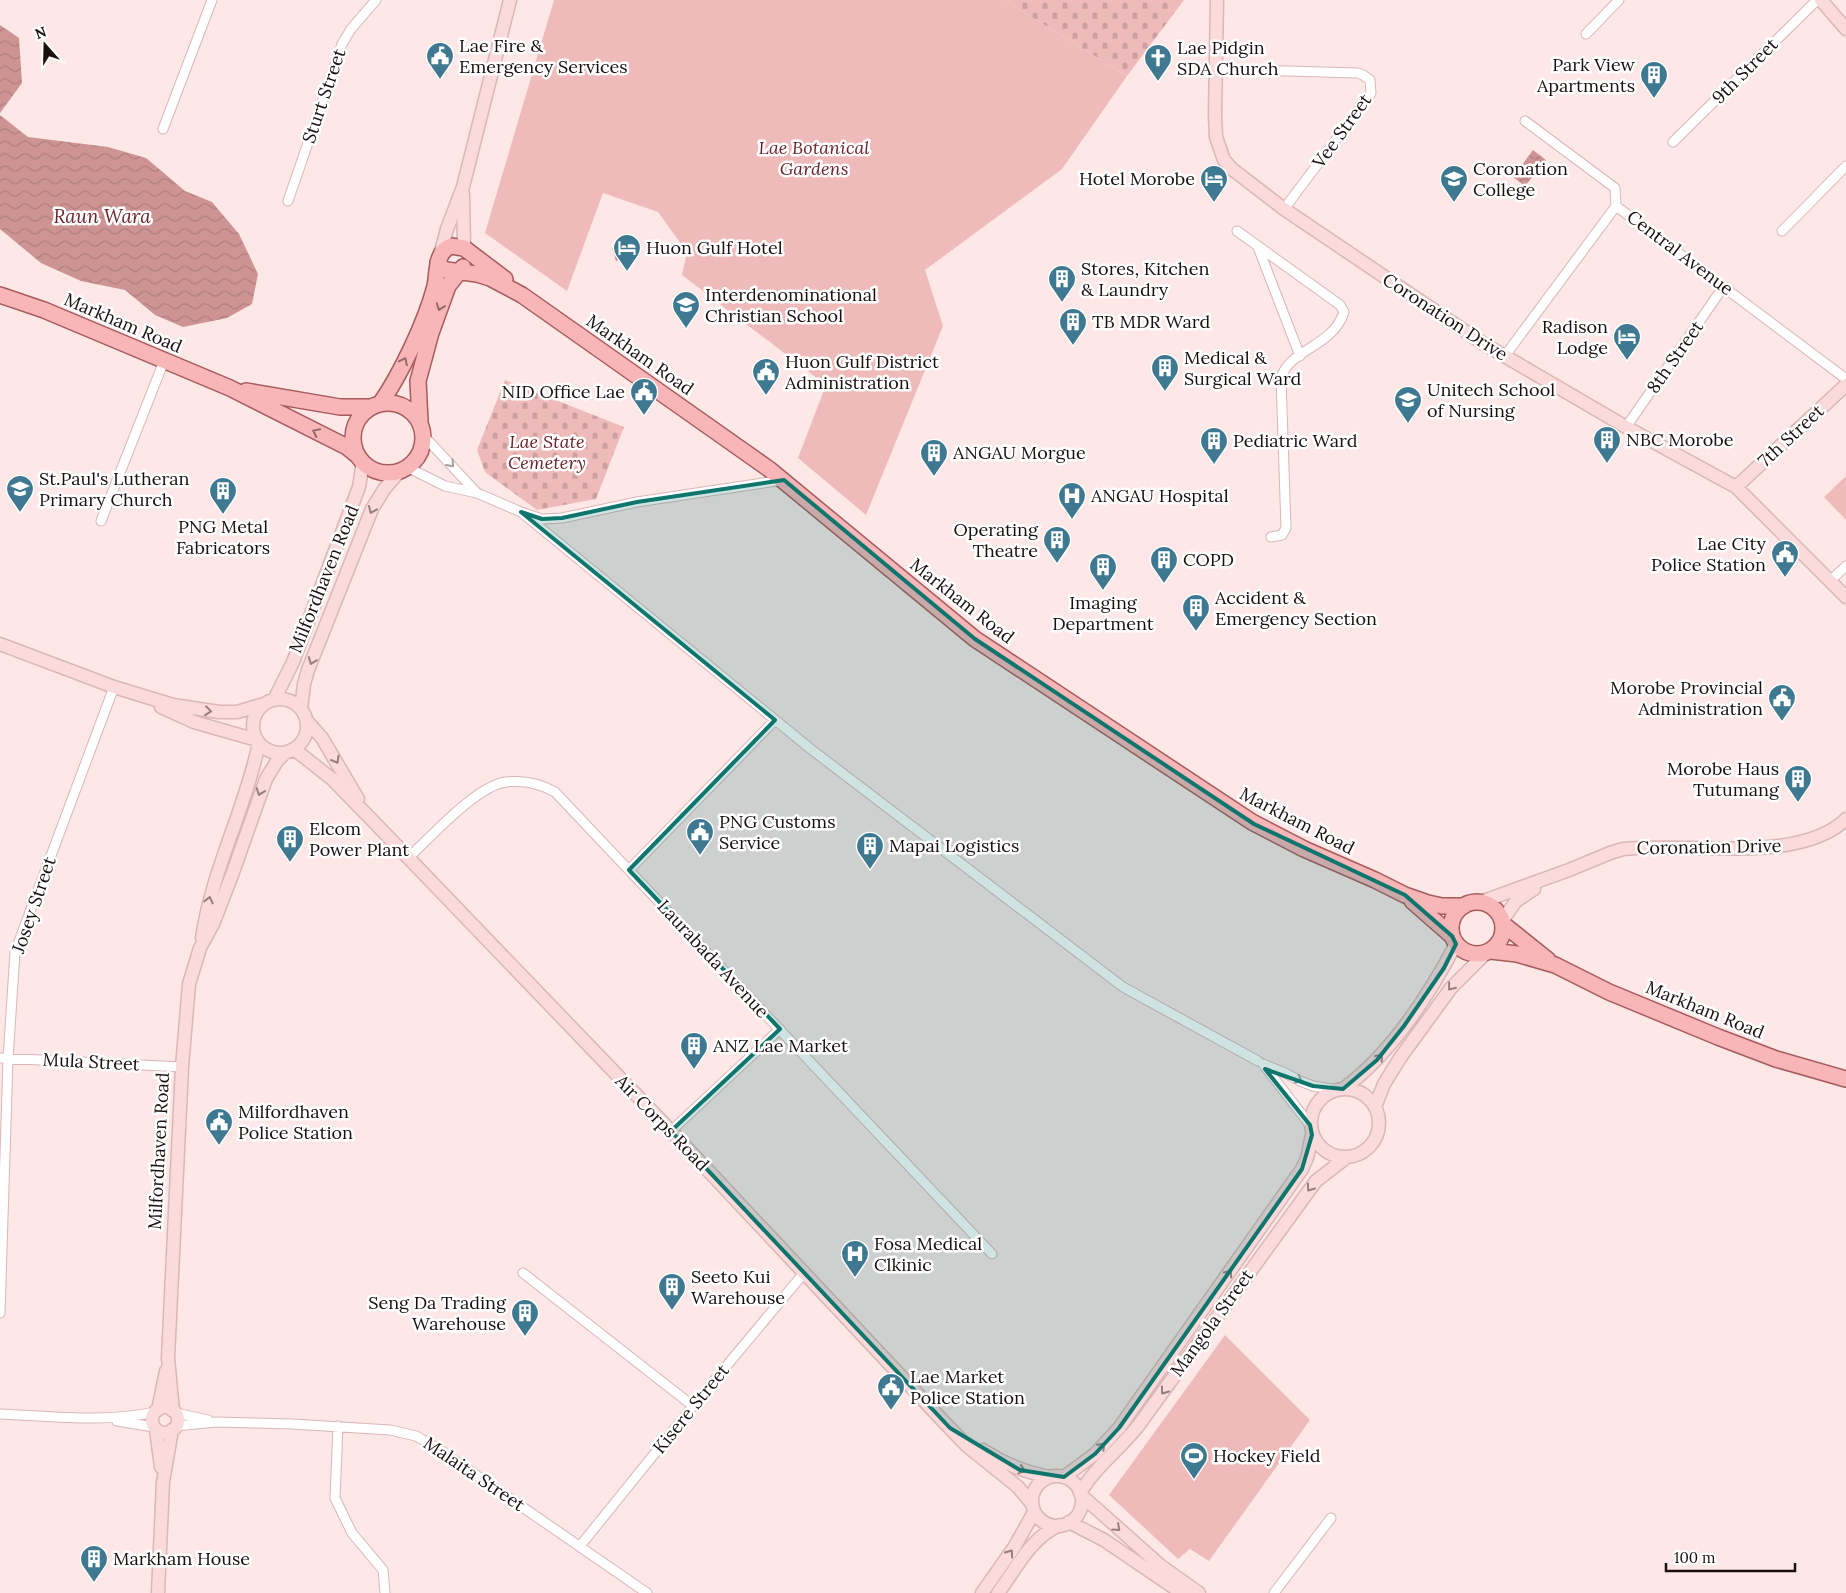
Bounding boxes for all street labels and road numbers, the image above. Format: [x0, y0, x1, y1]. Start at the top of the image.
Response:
street label: 9th Street [1707, 33, 1782, 108]
street label: Sturt Street [297, 45, 350, 146]
street label: Vee Street [1306, 89, 1376, 173]
street label: Central Avenue [1622, 205, 1738, 300]
street label: Coronation Drive [1378, 268, 1512, 366]
street label: Markham Road [61, 287, 186, 358]
street label: Markham Road [582, 309, 699, 400]
street label: 8th Street [1641, 316, 1708, 398]
street label: 7th Street [1753, 399, 1828, 472]
street label: Milfordhaven Road [283, 501, 364, 656]
street label: Markham Road [906, 553, 1019, 649]
street label: Markham Road [1236, 782, 1359, 859]
street label: Coronation Drive [1636, 834, 1782, 859]
street label: Josey Street [6, 854, 61, 957]
street label: Laurabada Avenue [653, 895, 774, 1023]
street label: Markham Road [1643, 975, 1768, 1044]
street label: Mula Street [42, 1047, 140, 1076]
street label: Air Corps Road [610, 1069, 714, 1176]
street label: Milfordhaven Road [143, 1072, 174, 1230]
street label: Mangola Street [1165, 1265, 1258, 1381]
street label: Kisere Street [647, 1359, 734, 1458]
street label: Malaita Street [419, 1431, 529, 1516]

